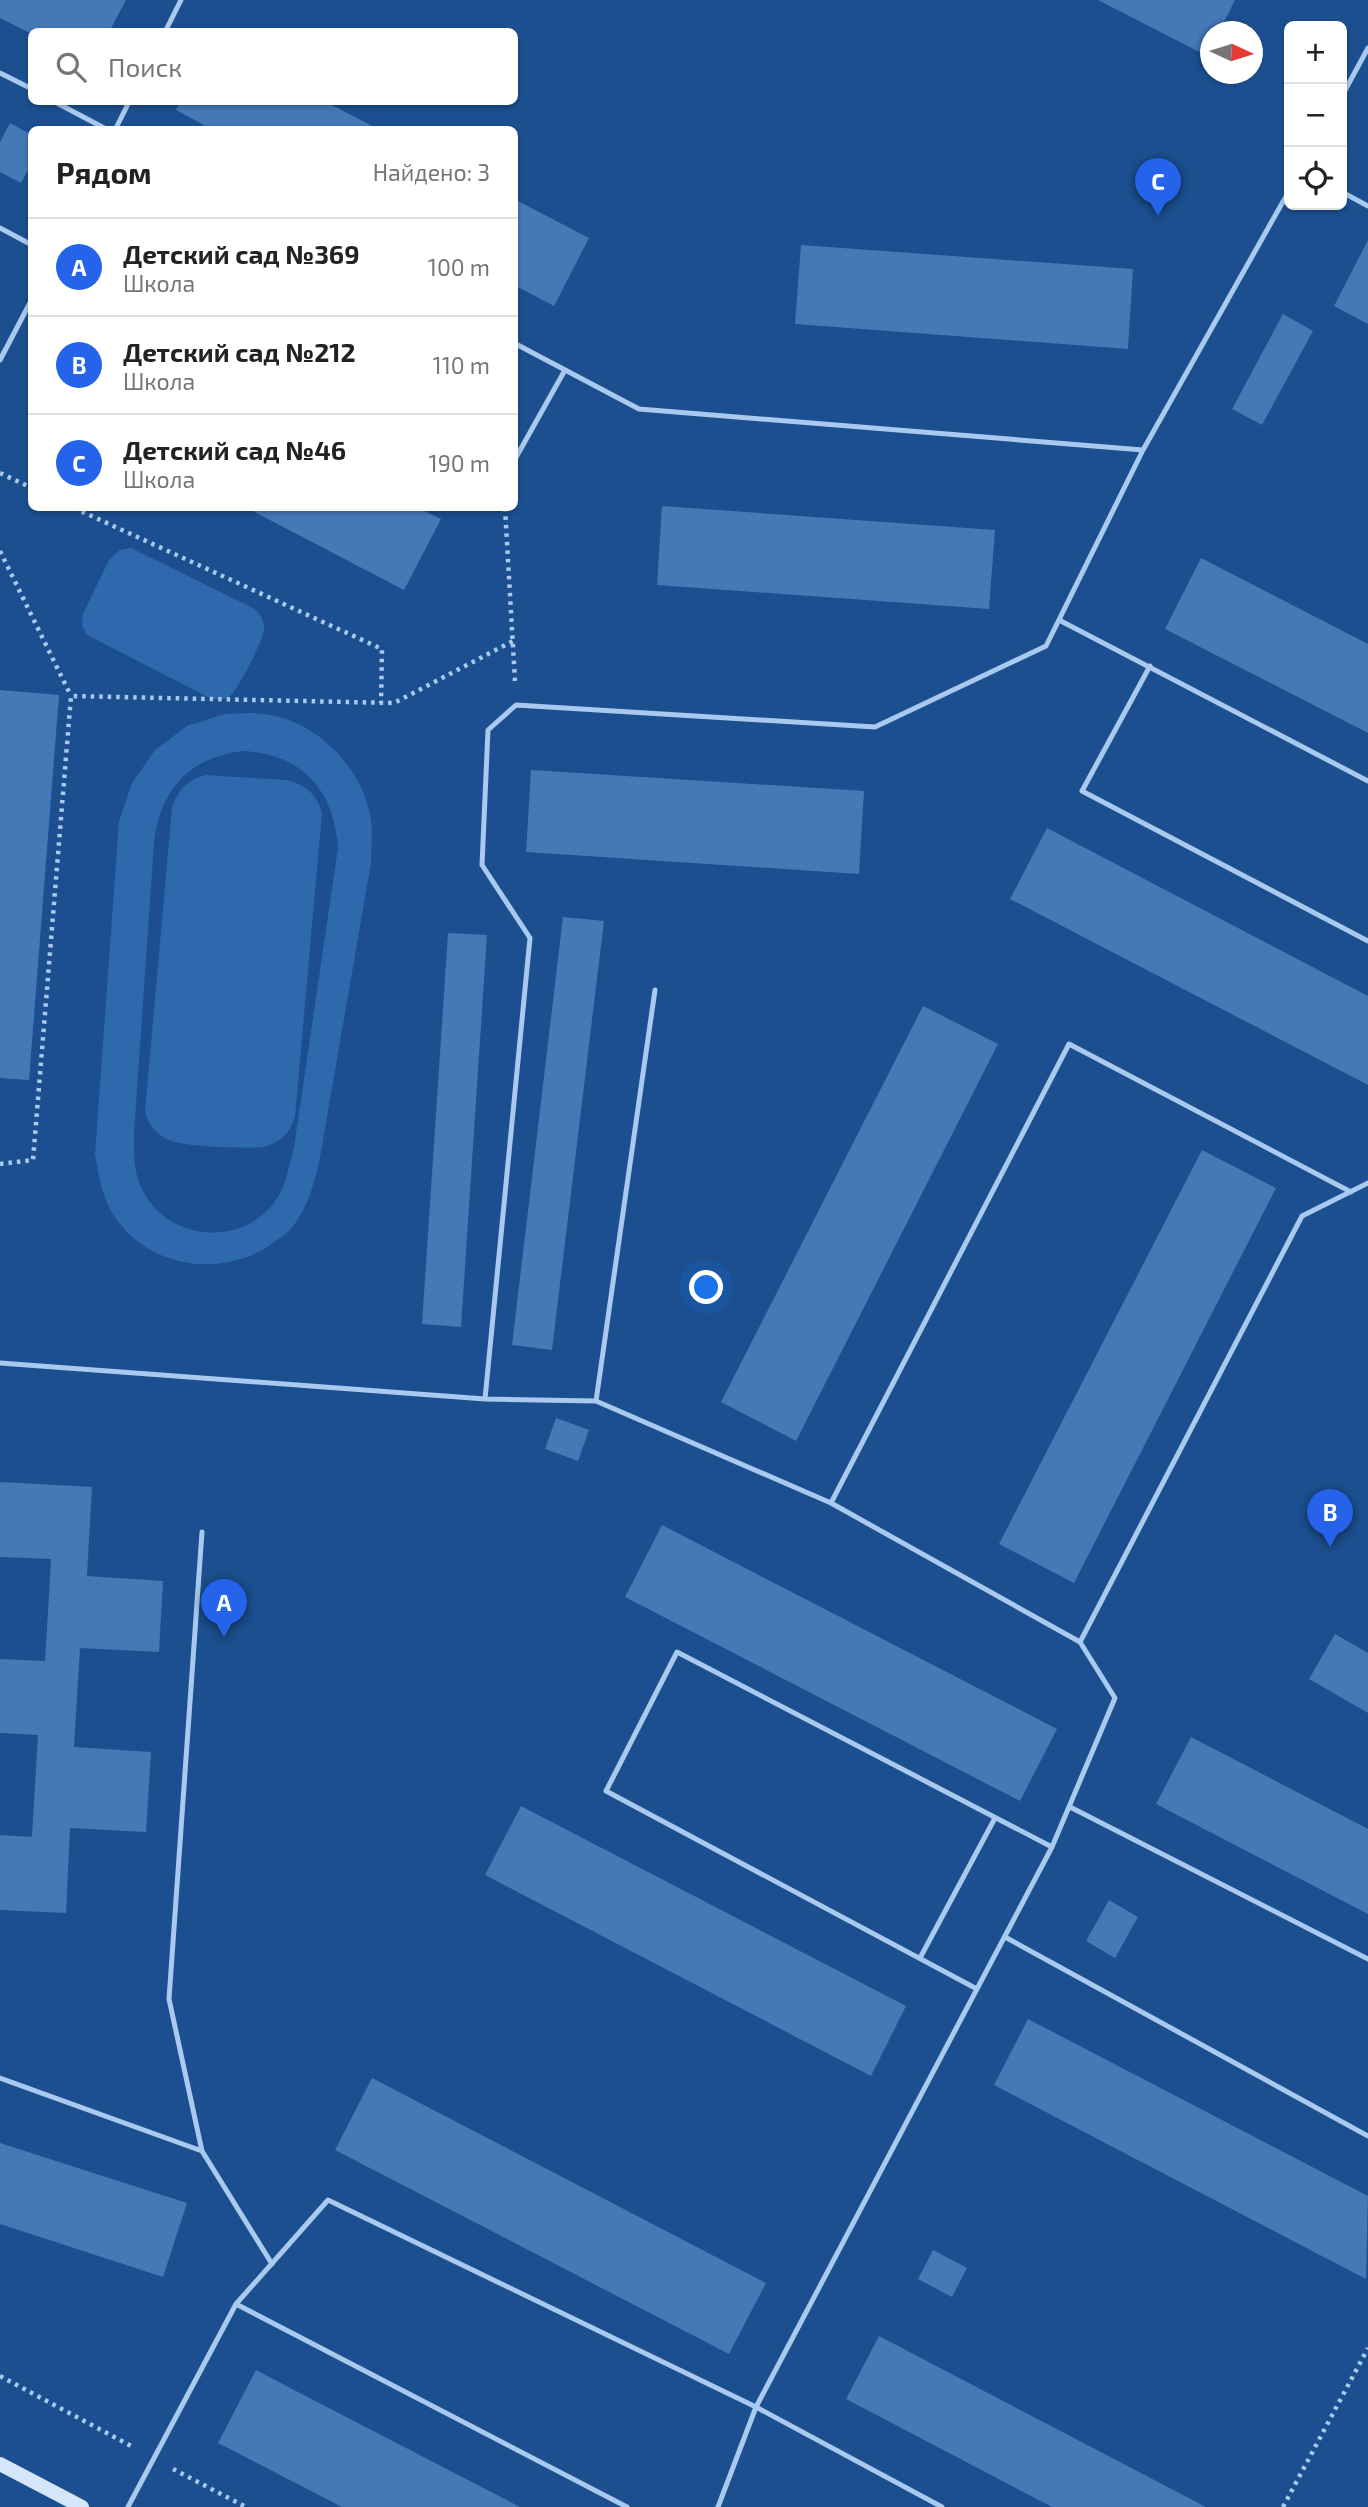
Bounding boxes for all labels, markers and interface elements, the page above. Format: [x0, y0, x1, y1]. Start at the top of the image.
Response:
north arrow [1200, 21, 1263, 84]
map controls [1284, 21, 1347, 210]
button: + [1284, 21, 1347, 84]
search box [28, 28, 518, 105]
icon: search [52, 48, 90, 86]
text: Поиск [108, 51, 182, 82]
button: − [1284, 84, 1347, 147]
button: locate [1284, 147, 1347, 210]
text: Рядом [56, 154, 152, 190]
text: Найдено: 3 [373, 158, 490, 186]
pin: C [1135, 158, 1181, 216]
text: Детский сад №369 [123, 238, 360, 269]
text: A [71, 253, 87, 281]
text: 100 m [428, 253, 490, 281]
text: Школа [123, 269, 195, 297]
text: Детский сад №212 [123, 336, 356, 367]
text: B [72, 351, 86, 379]
text: 110 m [433, 351, 490, 379]
text: Школа [123, 367, 195, 395]
text: Детский сад №46 [123, 434, 346, 465]
text: C [72, 449, 86, 477]
text: 190 m [429, 449, 490, 477]
text: Школа [123, 465, 195, 493]
your location [689, 1270, 723, 1304]
pin: B [1307, 1489, 1353, 1547]
pin: A [201, 1579, 247, 1637]

